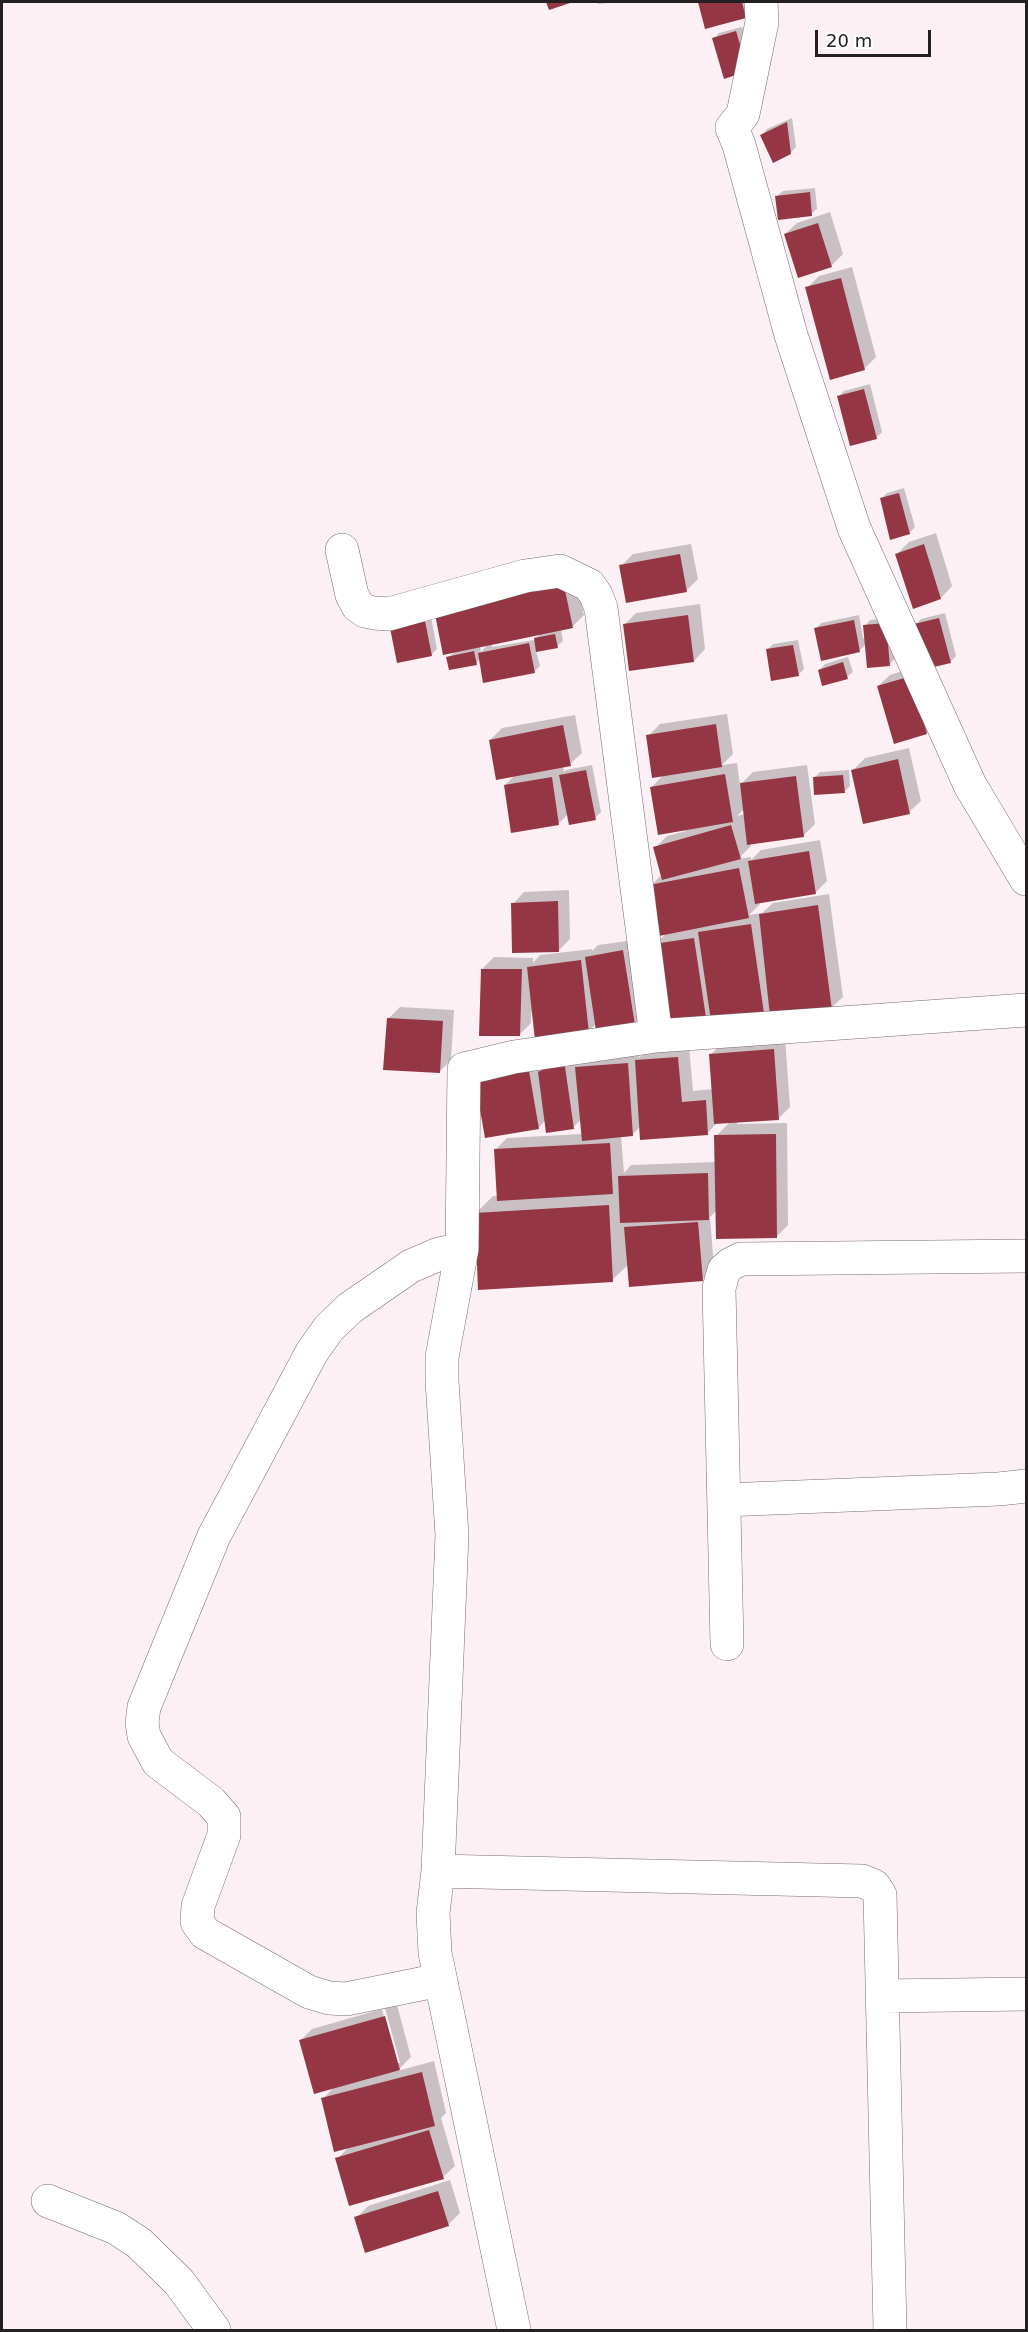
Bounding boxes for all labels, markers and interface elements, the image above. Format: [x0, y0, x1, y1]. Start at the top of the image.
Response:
scale bar [818, 18, 934, 56]
text: 20 m [826, 30, 872, 51]

